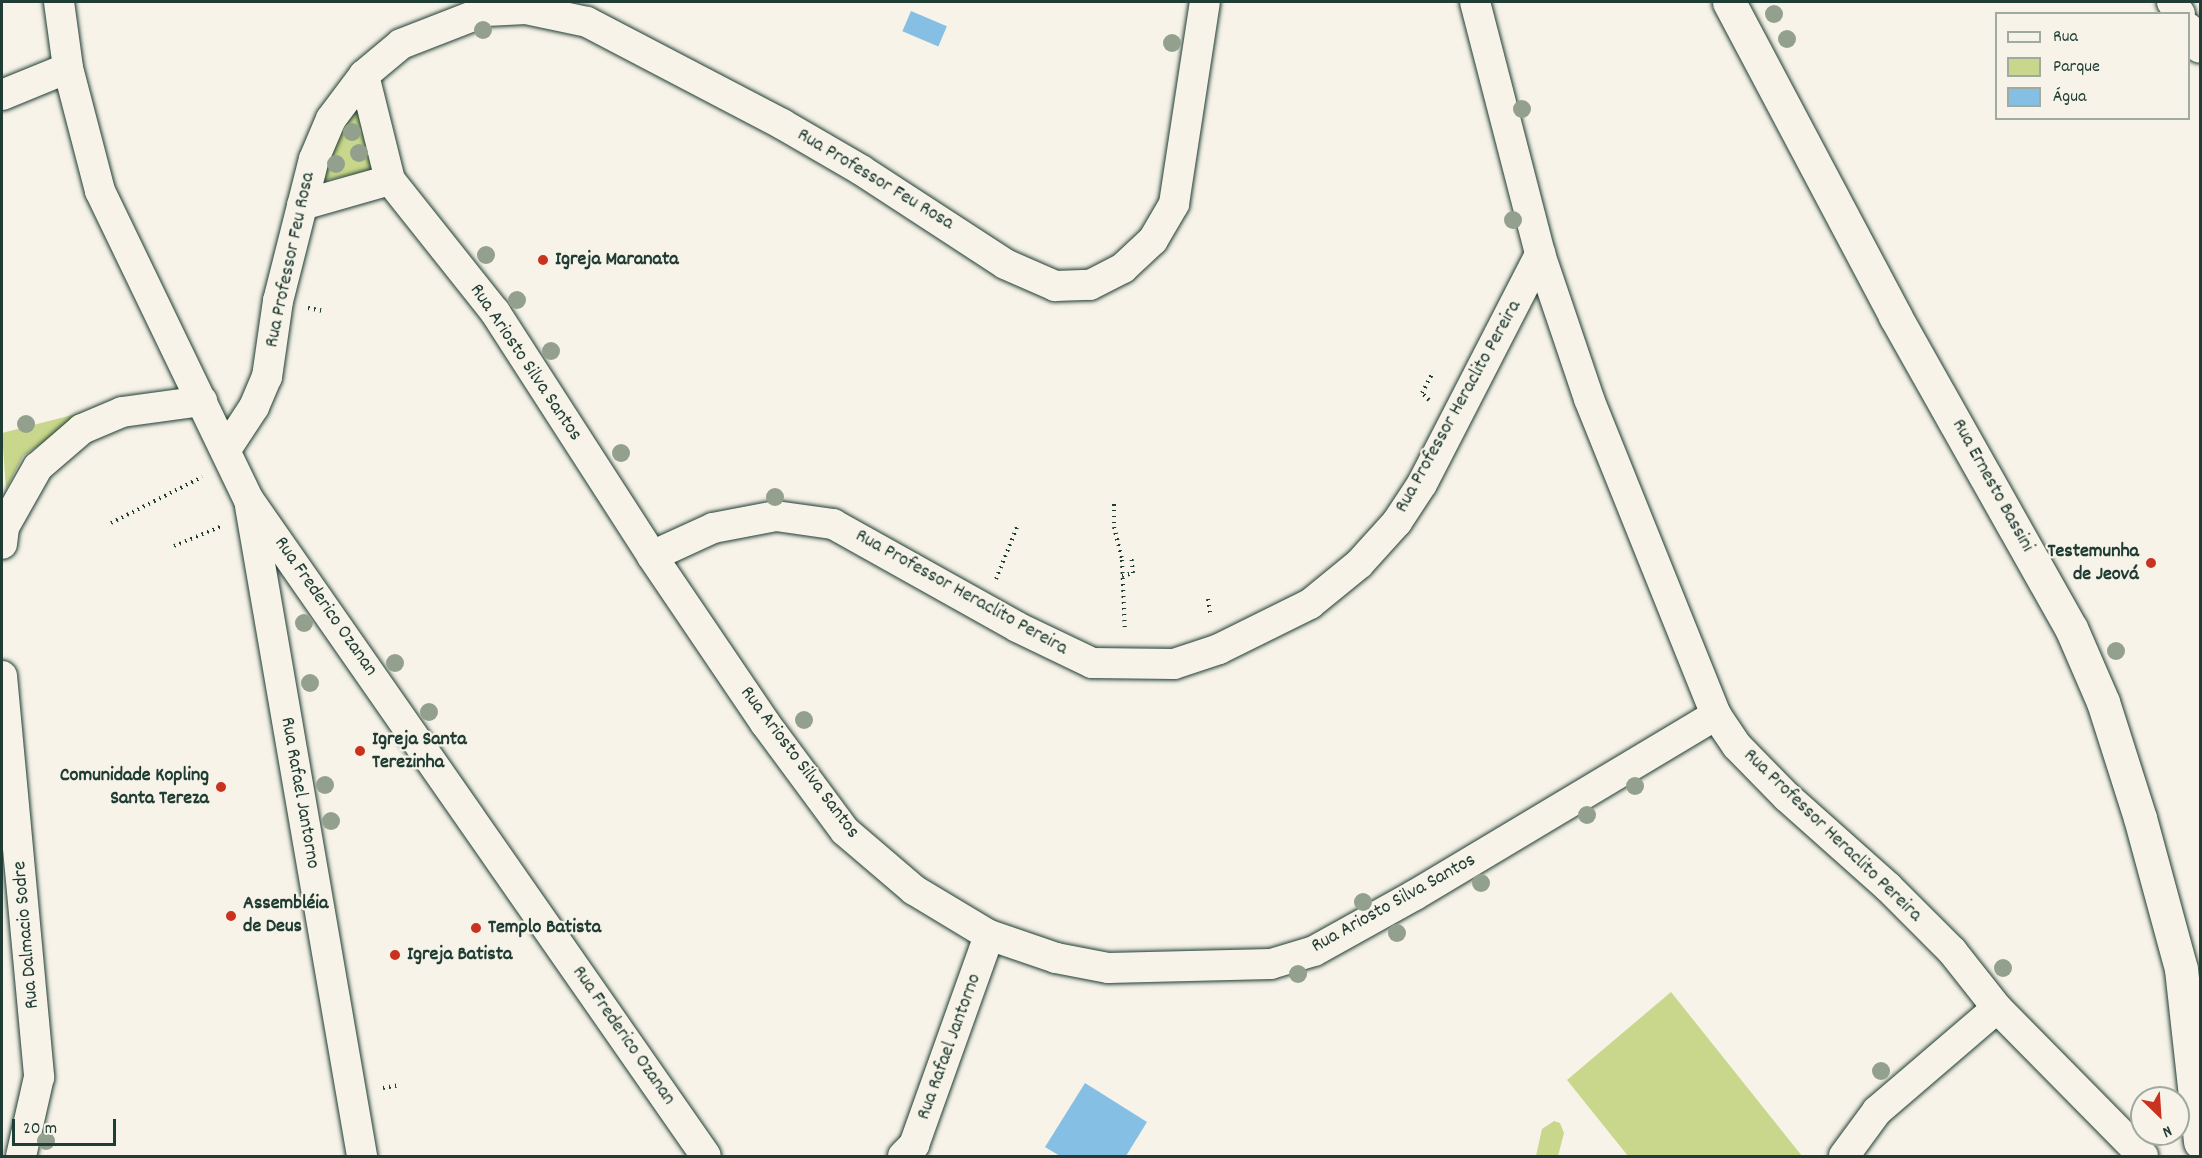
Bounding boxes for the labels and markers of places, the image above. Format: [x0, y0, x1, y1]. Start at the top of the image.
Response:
place label: Igreja Maranata [555, 248, 679, 272]
marker: Igreja Maranata [536, 253, 550, 267]
place label: Testemunha de Jeová [2047, 540, 2139, 587]
marker: Testemunha de Jeová [2144, 556, 2158, 570]
place label: Igreja Santa Terezinha [372, 728, 467, 775]
marker: Igreja Santa Terezinha [353, 744, 367, 758]
place label: Comunidade Kopling Santa Tereza [60, 764, 209, 811]
marker: Comunidade Kopling Santa Tereza [214, 780, 228, 794]
place label: Assembléia de Deus [243, 892, 328, 939]
marker: Assembléia de Deus [224, 909, 238, 923]
place label: Templo Batista [488, 916, 601, 940]
marker: Templo Batista [469, 921, 483, 935]
place label: Igreja Batista [407, 943, 512, 967]
marker: Igreja Batista [388, 948, 402, 962]

